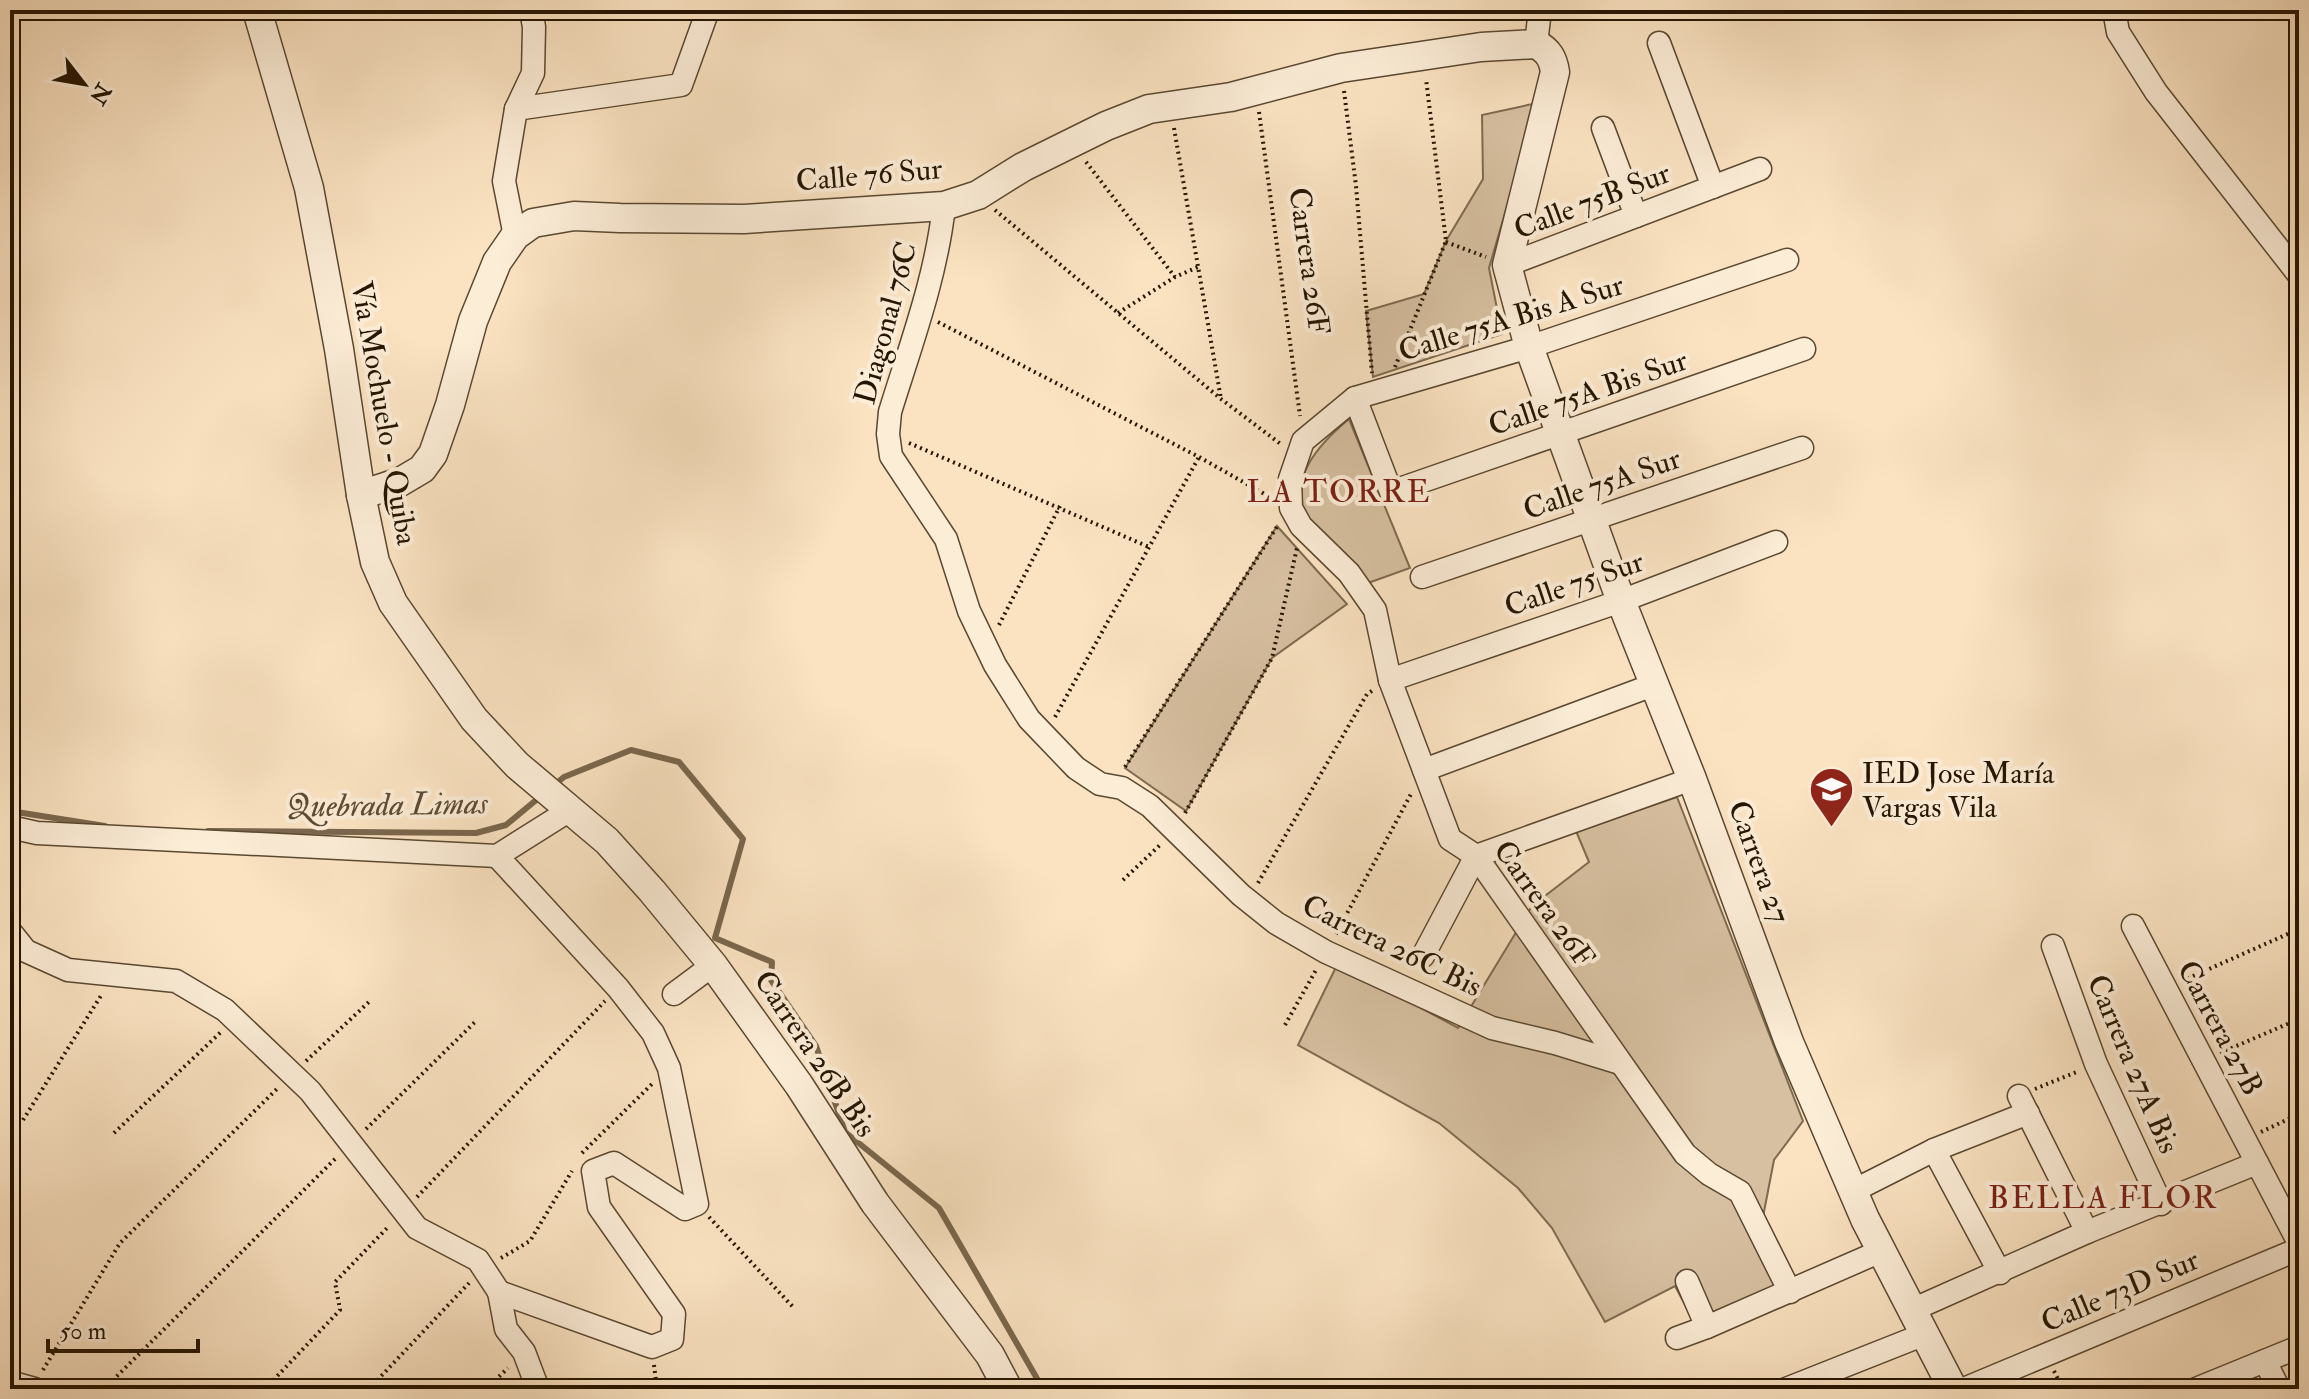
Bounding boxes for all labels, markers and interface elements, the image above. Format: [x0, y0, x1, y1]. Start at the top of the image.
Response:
north arrow [44, 44, 124, 124]
text: N [83, 77, 118, 110]
street label: Calle 76 Sur [794, 150, 944, 200]
street label: Calle 75B Sur [1509, 154, 1675, 248]
street label: Carrera 26F [1280, 185, 1338, 337]
street label: Diagonal 76C [847, 238, 925, 408]
street label: Calle 75A Bis A Sur [1394, 266, 1628, 370]
street label: Vía Mochuelo - Quiba [343, 278, 426, 548]
street label: Calle 75A Bis Sur [1484, 342, 1692, 444]
street label: Calle 75A Sur [1519, 440, 1685, 528]
district label: LA TORRE [1246, 472, 1432, 512]
street label: Calle 75 Sur [1500, 543, 1648, 625]
place label: IED Jose María Vargas Vila [1862, 755, 2055, 826]
school or university icon: IED Jose María Vargas Vila [1807, 766, 1855, 829]
water label: Quebrada Limas [286, 783, 489, 828]
street label: Carrera 27 [1720, 796, 1798, 929]
street label: Carrera 26F [1486, 833, 1603, 975]
street label: Carrera 26C Bis [1296, 887, 1488, 1005]
street label: Carrera 27B [2169, 954, 2271, 1102]
street label: Carrera 26B Bis [746, 964, 884, 1144]
street label: Carrera 27A Bis [2079, 969, 2187, 1159]
district label: BELLA FLOR [1988, 1178, 2218, 1218]
street label: Calle 73D Sur [2036, 1241, 2204, 1341]
scale bar [48, 1303, 198, 1353]
text: 50 m [60, 1316, 107, 1347]

